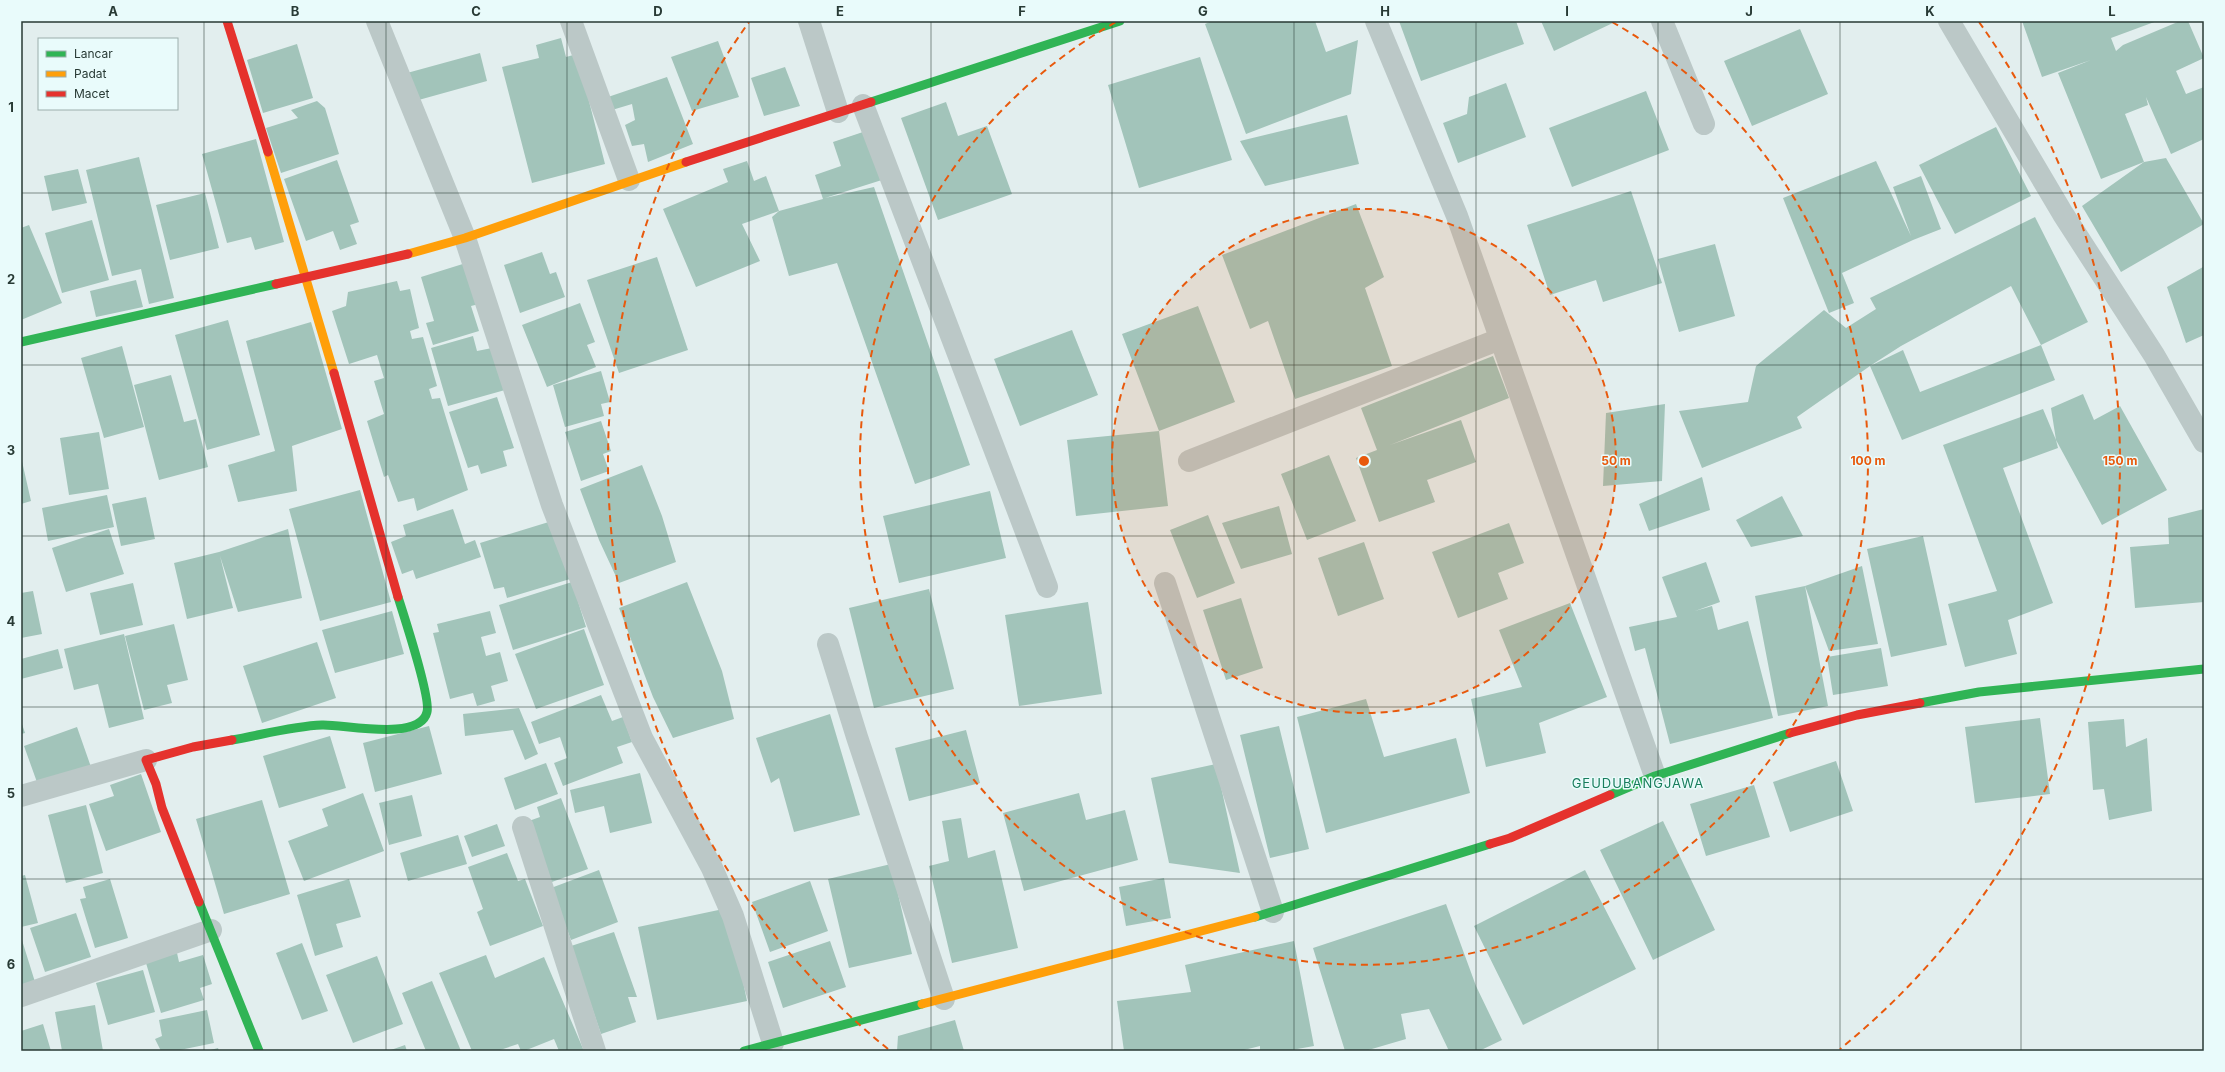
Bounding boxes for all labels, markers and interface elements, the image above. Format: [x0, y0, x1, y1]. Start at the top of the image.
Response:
text: A [108, 3, 118, 19]
text: B [291, 3, 300, 19]
text: C [471, 3, 481, 19]
text: D [653, 3, 663, 19]
text: E [836, 3, 844, 19]
text: F [1018, 3, 1026, 19]
text: G [1198, 3, 1208, 19]
text: H [1380, 3, 1390, 19]
text: I [1565, 3, 1569, 19]
text: J [1745, 3, 1753, 19]
text: K [1925, 3, 1935, 19]
text: L [2108, 3, 2116, 19]
legend [38, 38, 178, 110]
text: Lancar [74, 46, 113, 61]
text: Padat [74, 66, 106, 81]
text: Macet [74, 86, 109, 101]
text: 1 [8, 99, 14, 115]
text: 2 [7, 271, 15, 287]
text: 3 [7, 442, 15, 458]
text: 50 m [1601, 453, 1631, 468]
text: 100 m [1850, 453, 1886, 468]
text: 150 m [2103, 453, 2137, 468]
centre of rings [1357, 454, 1371, 468]
text: 4 [7, 613, 16, 629]
district label: GEUDUBANGJAWA [1572, 775, 1704, 791]
text: 5 [7, 785, 15, 801]
text: 6 [7, 956, 15, 972]

